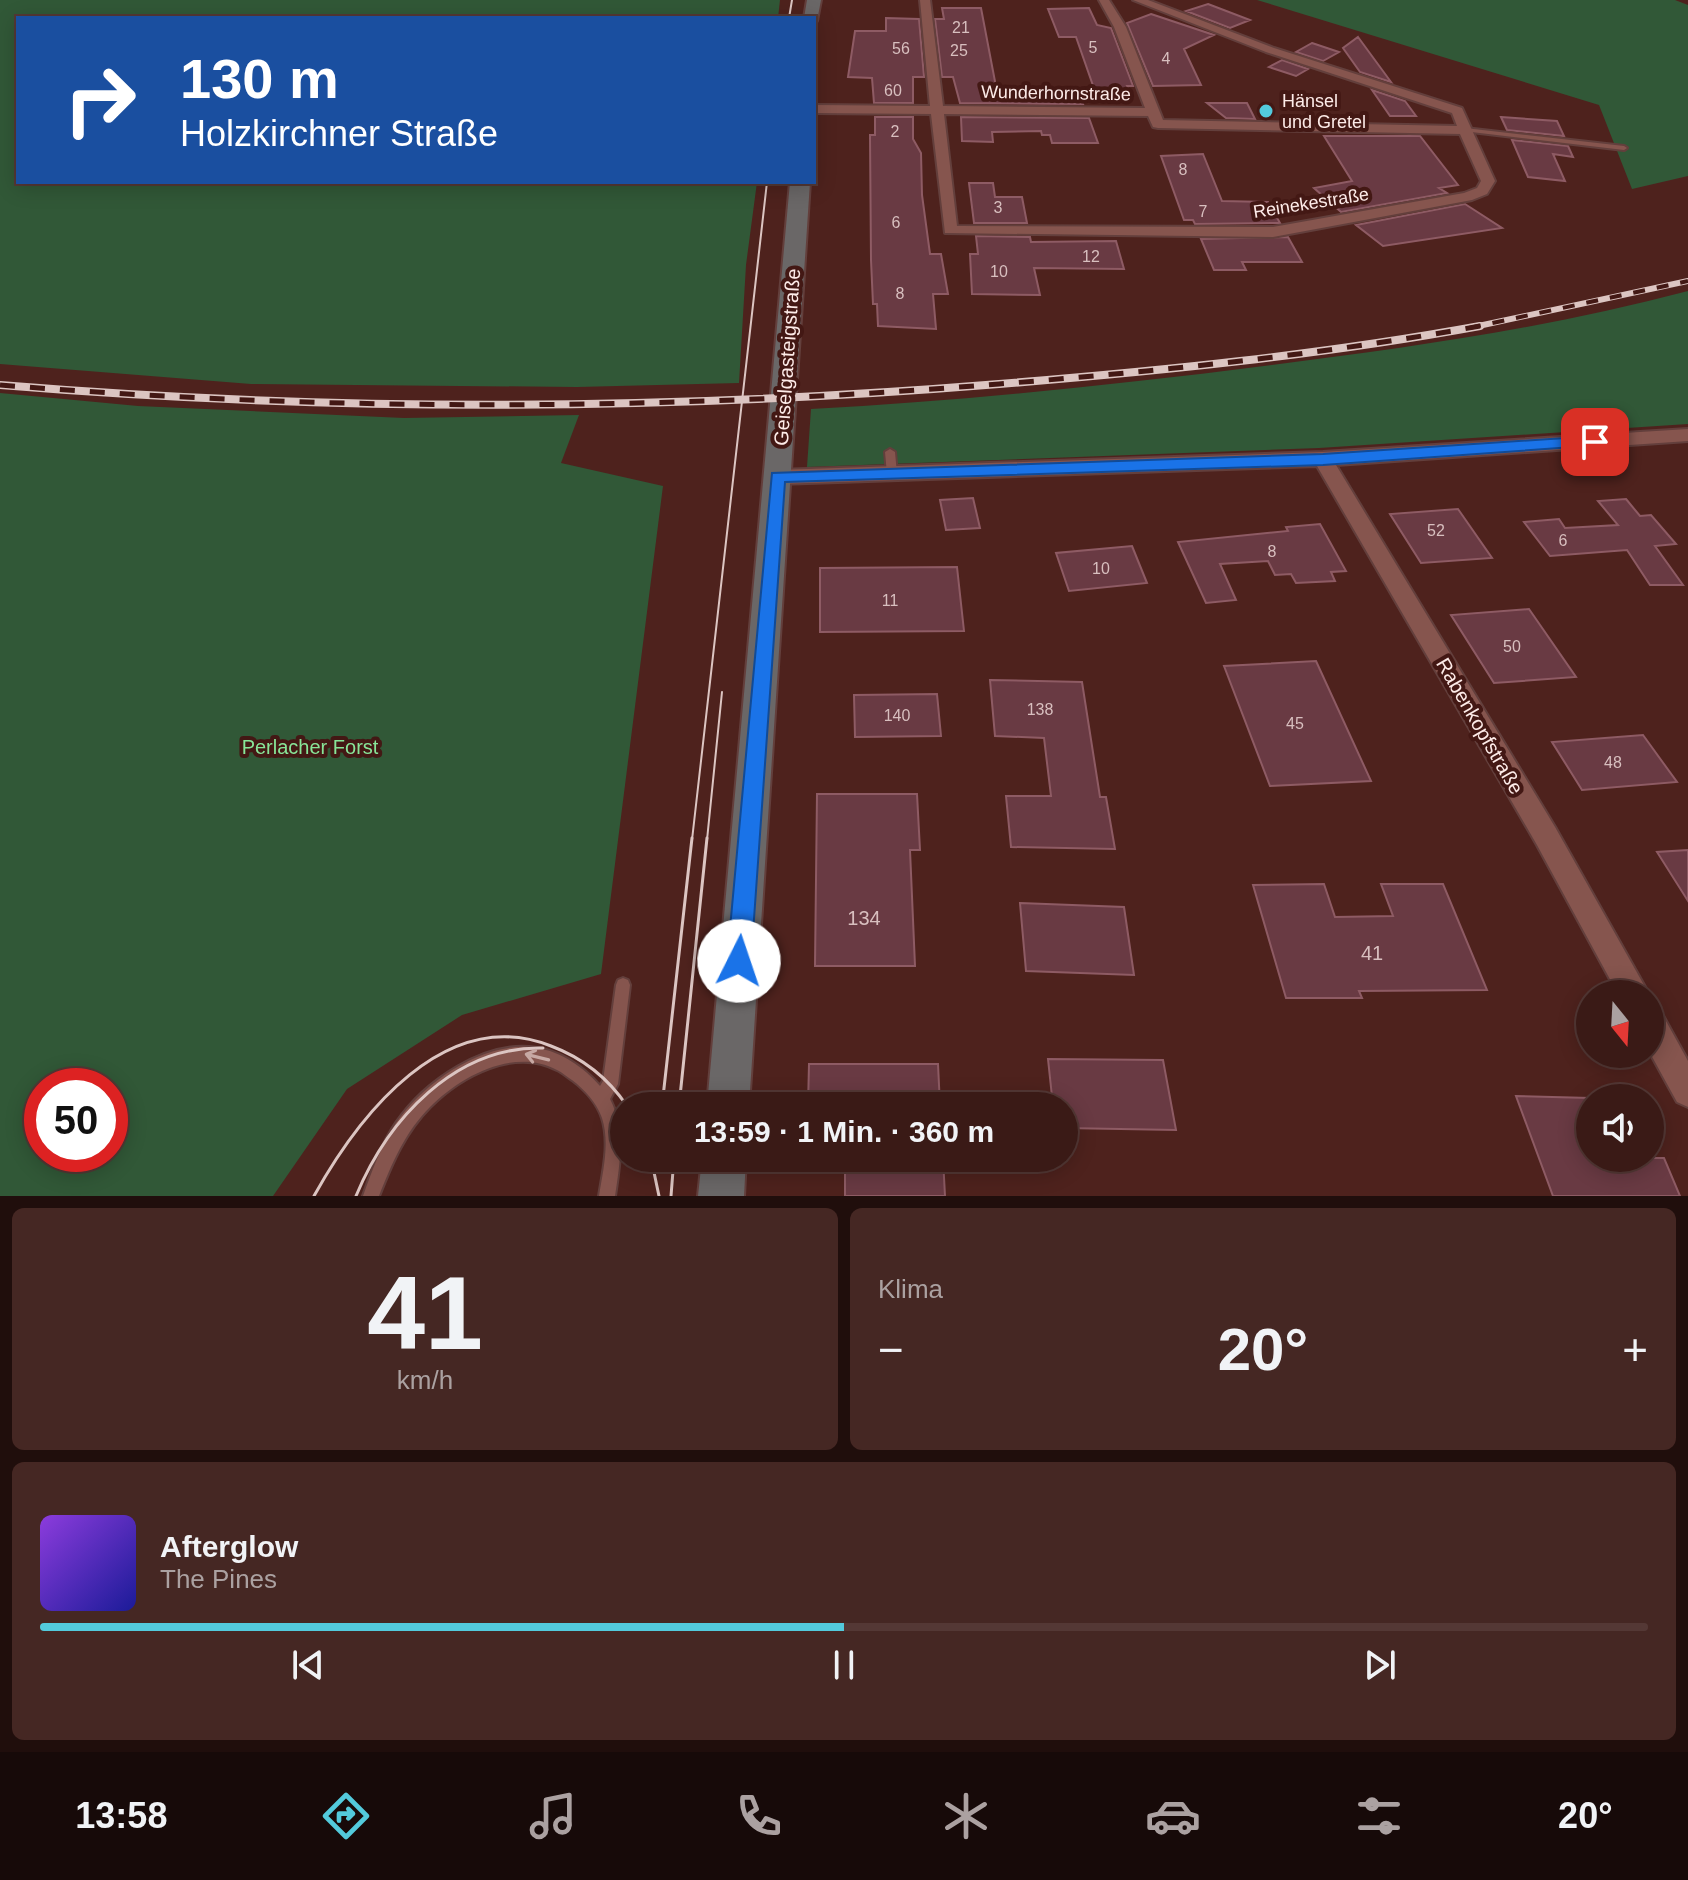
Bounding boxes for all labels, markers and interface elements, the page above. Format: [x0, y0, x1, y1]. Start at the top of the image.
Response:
house number: 21 [952, 19, 970, 36]
house number: 5 [1089, 39, 1098, 56]
house number: 56 [892, 40, 910, 57]
house number: 25 [950, 42, 968, 59]
text: 130 m [180, 47, 339, 110]
icon: right [48, 48, 152, 152]
house number: 4 [1162, 50, 1171, 67]
house number: 60 [884, 82, 902, 99]
street label: Wunderhornstraße [981, 82, 1131, 104]
place label: Hänsel und Gretel [1282, 91, 1366, 132]
marker: Hänsel und Gretel [1257, 102, 1275, 120]
text: Holzkirchner Straße [180, 113, 498, 154]
house number: 2 [891, 123, 900, 140]
house number: 8 [1179, 161, 1188, 178]
street label: Reinekestraße [1252, 184, 1370, 222]
house number: 3 [994, 199, 1003, 216]
house number: 7 [1199, 203, 1208, 220]
house number: 6 [892, 214, 901, 231]
house number: 12 [1082, 248, 1100, 265]
house number: 10 [990, 263, 1008, 280]
street label: Geiselgasteigstraße [770, 268, 804, 446]
house number: 8 [896, 285, 905, 302]
pin [1561, 408, 1629, 476]
icon: arrive [1573, 420, 1617, 464]
house number: 52 [1427, 522, 1445, 539]
house number: 6 [1559, 532, 1568, 549]
house number: 8 [1268, 543, 1277, 560]
house number: 10 [1092, 560, 1110, 577]
house number: 11 [882, 592, 898, 609]
house number: 50 [1503, 638, 1521, 655]
street label: Rabenkopfstraße [1432, 654, 1528, 798]
house number: 138 [1027, 701, 1053, 718]
house number: 140 [884, 707, 910, 724]
house number: 45 [1286, 715, 1304, 732]
park label: Perlacher Forst [242, 736, 379, 758]
house number: 48 [1604, 754, 1622, 771]
house number: 134 [847, 907, 881, 929]
position arrow [697, 919, 781, 1003]
house number: 41 [1361, 942, 1383, 964]
north arrow [1576, 980, 1664, 1068]
map controls [1576, 980, 1664, 1172]
one-way arrow [525, 1049, 551, 1064]
speed limit sign: 50 [24, 1068, 128, 1172]
button: sound [1576, 1084, 1664, 1172]
text: 13:59 · 1 Min. · 360 m [694, 1115, 994, 1148]
text: 41 [367, 1255, 483, 1371]
text: Klima [878, 1274, 943, 1304]
text: 20° [1218, 1316, 1308, 1383]
text: − [878, 1325, 904, 1374]
text: + [1622, 1325, 1648, 1374]
text: km/h [397, 1365, 453, 1395]
text: Afterglow [160, 1530, 298, 1563]
text: The Pines [160, 1564, 277, 1594]
icon: previous [286, 1643, 330, 1687]
icon: pause [822, 1643, 866, 1687]
icon: next [1358, 1643, 1402, 1687]
icon: directions [318, 1788, 374, 1844]
icon: music [525, 1788, 581, 1844]
icon: phone [731, 1788, 787, 1844]
icon: climate [938, 1788, 994, 1844]
icon: car [1145, 1788, 1201, 1844]
icon: filters [1351, 1788, 1407, 1844]
text: 13:58 [75, 1795, 167, 1836]
text: 20° [1558, 1795, 1613, 1836]

